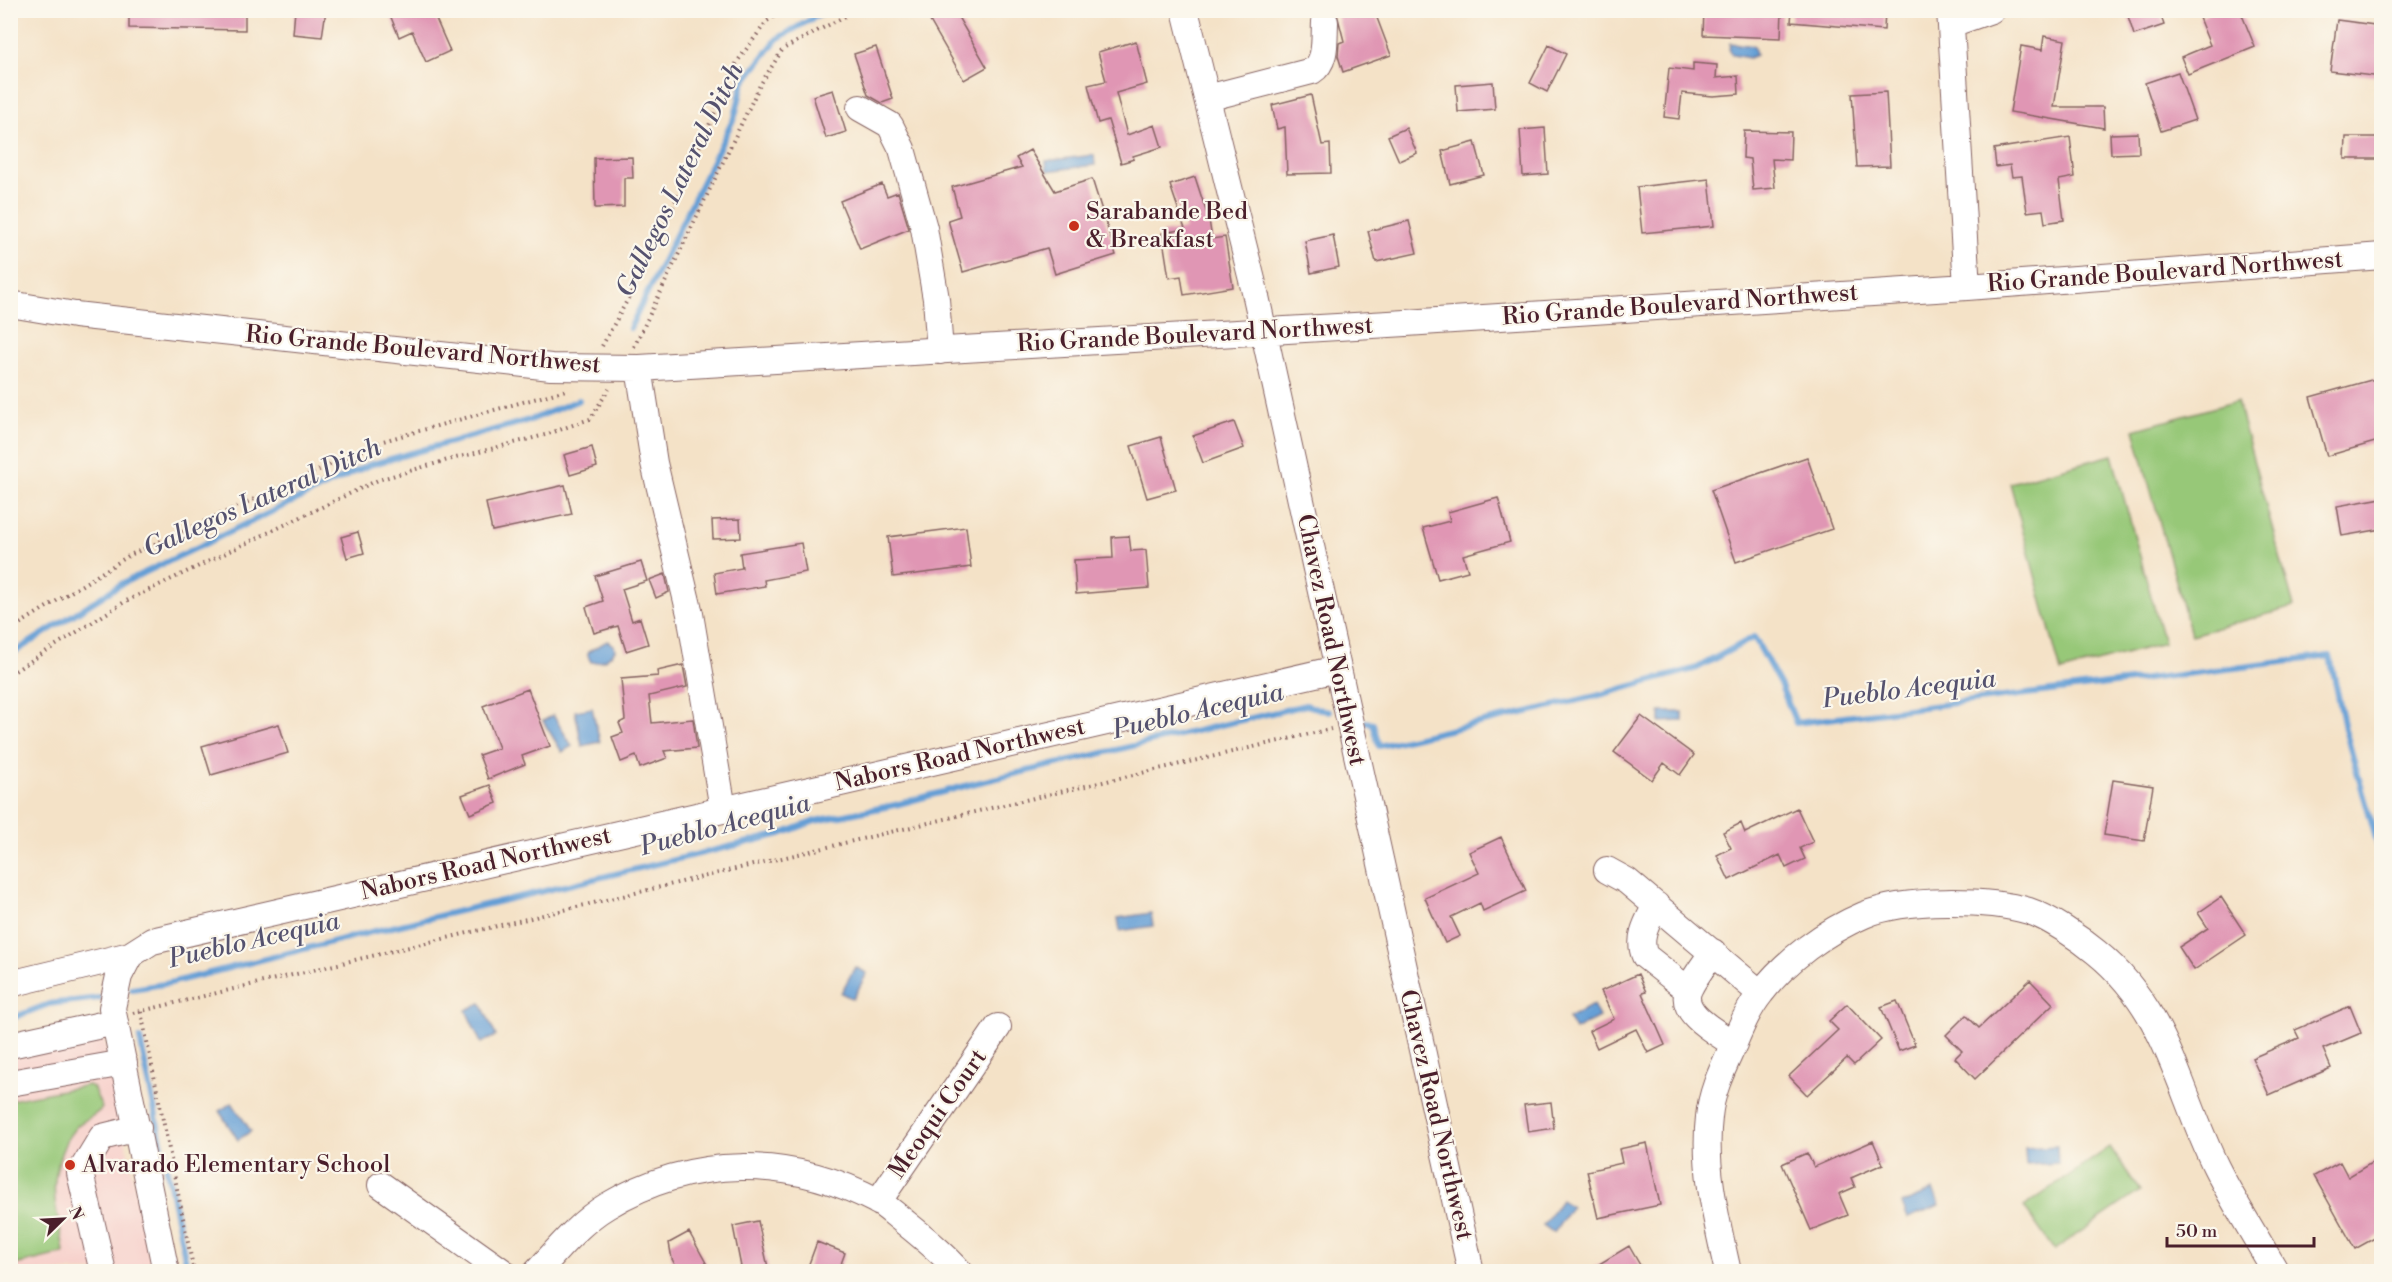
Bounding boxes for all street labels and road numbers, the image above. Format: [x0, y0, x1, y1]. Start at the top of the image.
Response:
street label: Rio Grande Boulevard Northwest [1986, 245, 2344, 299]
street label: Rio Grande Boulevard Northwest [1501, 278, 1859, 332]
street label: Rio Grande Boulevard Northwest [1016, 311, 1374, 359]
street label: Rio Grande Boulevard Northwest [244, 320, 602, 381]
street label: Chavez Road Northwest [1290, 512, 1372, 769]
street label: Nabors Road Northwest [832, 711, 1089, 798]
street label: Nabors Road Northwest [358, 820, 615, 907]
street label: Chavez Road Northwest [1393, 987, 1480, 1244]
street label: Meoqui Court [882, 1043, 994, 1185]

